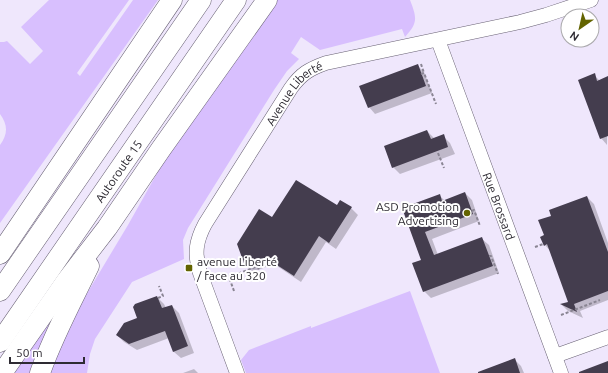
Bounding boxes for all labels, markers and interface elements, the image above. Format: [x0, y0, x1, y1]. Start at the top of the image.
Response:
north arrow [560, 8, 600, 48]
text: N [568, 29, 581, 44]
street label: Avenue Liberté [263, 58, 324, 127]
street label: Autoroute 15 [92, 137, 144, 204]
street label: Rue Brossard [481, 170, 518, 242]
place label: ASD Promotion Advertising [376, 200, 459, 227]
marker: ASD Promotion Advertising [462, 208, 472, 218]
place label: avenue Liberté / face au 320 [196, 255, 277, 282]
marker: avenue Liberté / face au 320 [184, 263, 194, 273]
scale bar [10, 339, 84, 365]
text: 50 m [16, 346, 43, 359]

